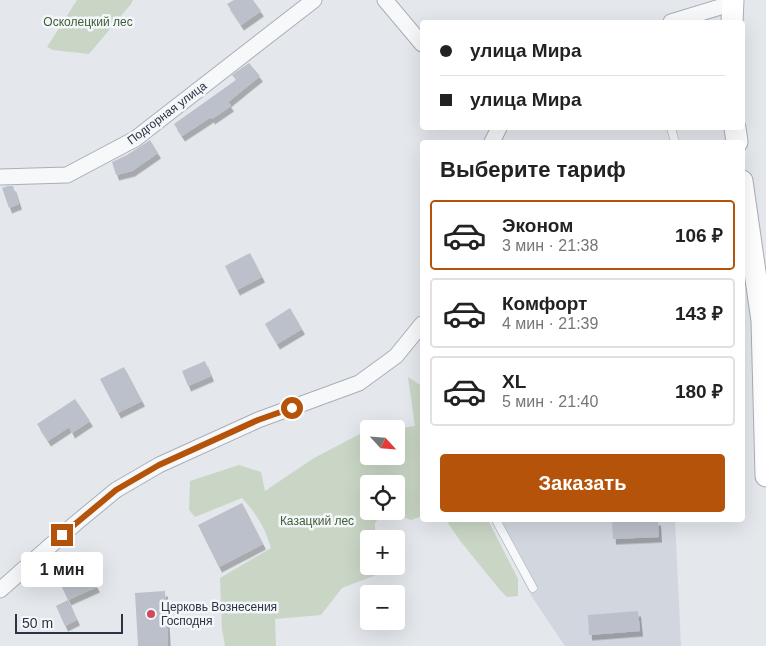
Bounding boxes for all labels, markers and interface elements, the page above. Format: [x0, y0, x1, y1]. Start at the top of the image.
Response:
park label: Осколецкий лес [43, 15, 133, 29]
text: улица Мира [470, 40, 582, 61]
street label: Подгорная улица [125, 78, 210, 147]
text: улица Мира [470, 89, 582, 110]
text: Выберите тариф [440, 157, 626, 182]
icon: car [442, 213, 487, 258]
text: Эконом [502, 215, 573, 236]
text: 106 ₽ [675, 225, 723, 246]
text: 3 мин · 21:38 [502, 237, 598, 254]
icon: car [442, 291, 487, 336]
text: Комфорт [502, 293, 587, 314]
text: 143 ₽ [675, 303, 723, 324]
text: 4 мин · 21:39 [502, 315, 598, 332]
icon: car [442, 369, 487, 414]
text: XL [502, 371, 526, 392]
text: 180 ₽ [675, 381, 723, 402]
text: 5 мин · 21:40 [502, 393, 598, 410]
route start [281, 397, 303, 419]
north arrow [360, 420, 405, 465]
map controls [360, 420, 405, 630]
button: Заказать [440, 454, 725, 512]
button: locate [360, 475, 405, 520]
park label: Казацкий лес [280, 514, 354, 528]
route end [51, 524, 73, 546]
button: + [360, 530, 405, 575]
callout: 1 мин [21, 552, 103, 588]
text: 1 мин [40, 561, 84, 578]
button: − [360, 585, 405, 630]
place label: Церковь Вознесения Господня [161, 600, 277, 628]
marker: Церковь Вознесения Господня [145, 608, 157, 620]
scale bar [15, 611, 122, 634]
text: 50 m [22, 615, 53, 631]

